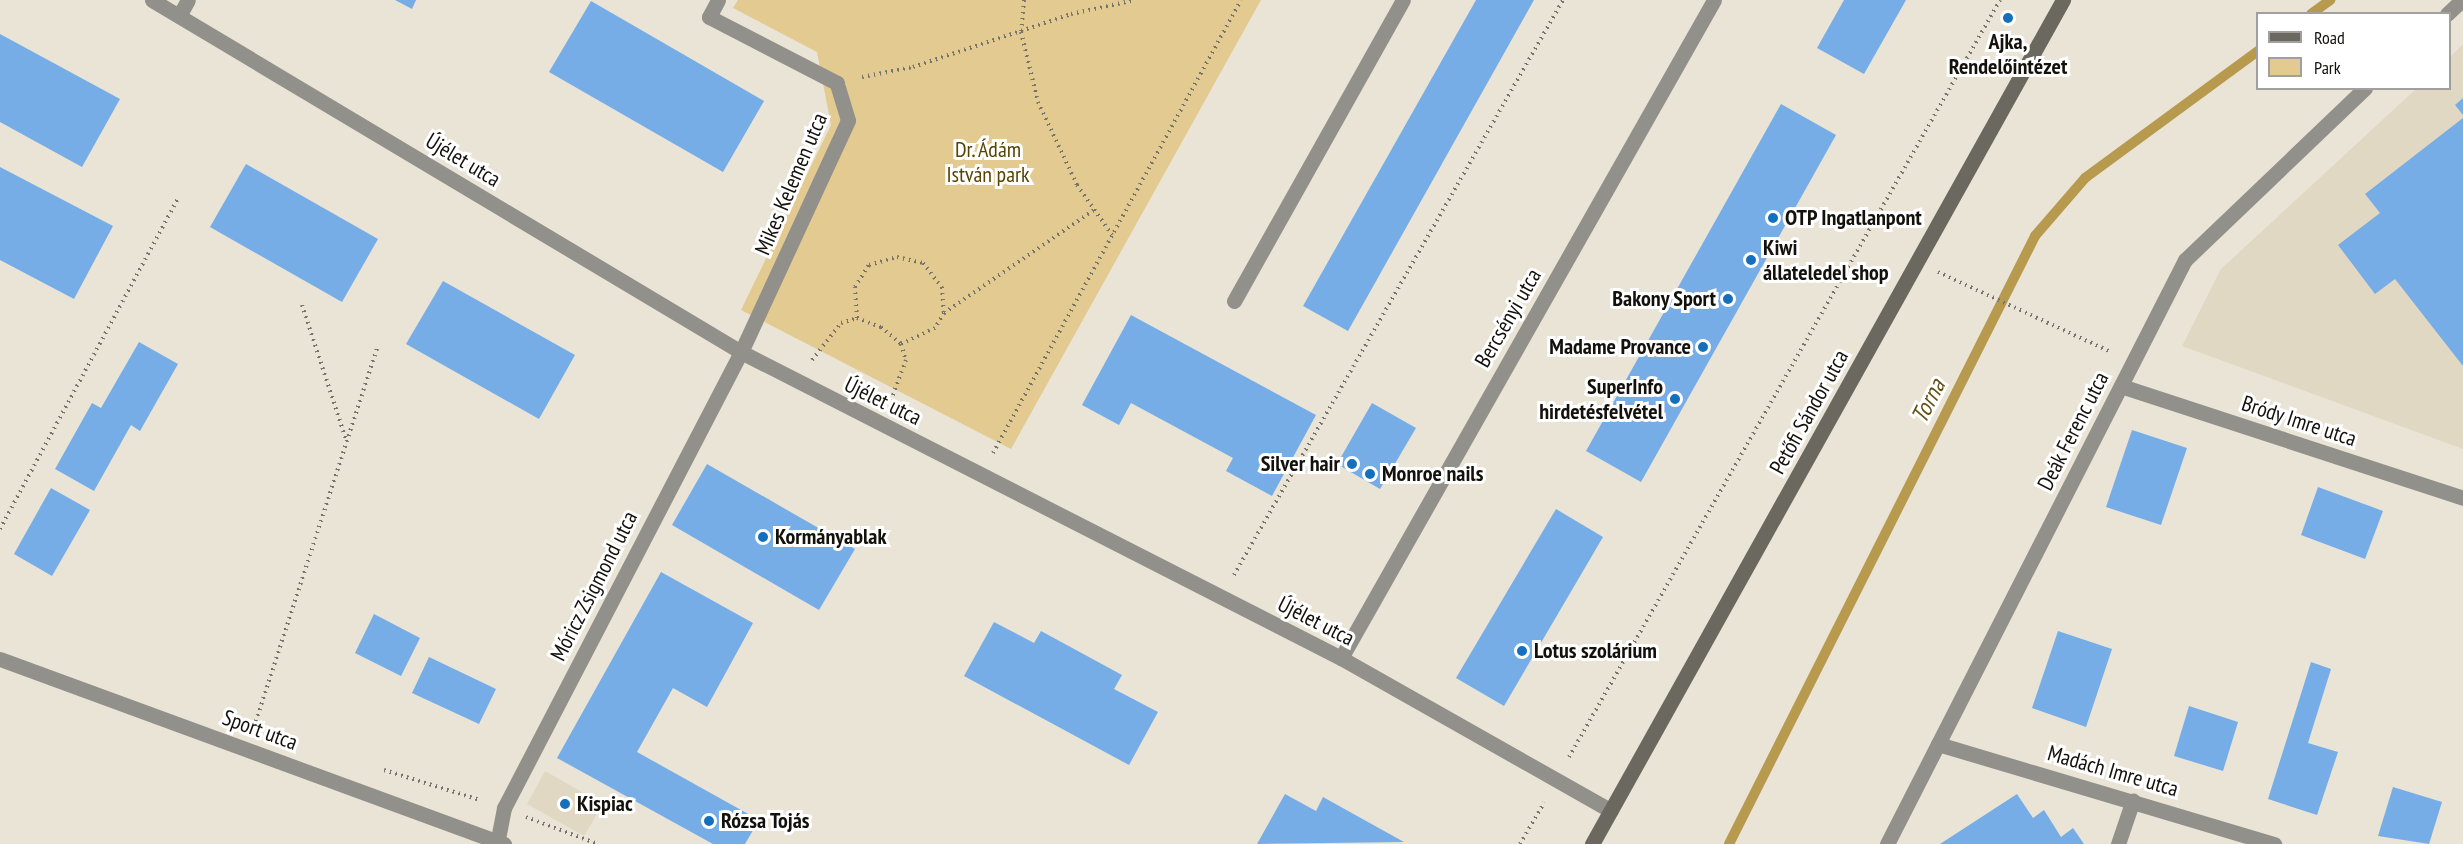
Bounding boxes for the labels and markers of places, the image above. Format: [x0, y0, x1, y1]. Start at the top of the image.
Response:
marker: Ajka, Rendelőintézet [2001, 11, 2015, 25]
place label: Ajka, Rendelőintézet [1949, 28, 2067, 80]
place label: OTP Ingatlanpont [1785, 205, 1922, 231]
marker: OTP Ingatlanpont [1766, 211, 1780, 225]
place label: Kiwi állateledel shop [1763, 234, 1889, 286]
marker: Kiwi állateledel shop [1744, 253, 1758, 267]
place label: Bakony Sport [1612, 286, 1716, 312]
marker: Bakony Sport [1721, 292, 1735, 306]
place label: Madame Provance [1549, 334, 1691, 360]
marker: Madame Provance [1696, 340, 1710, 354]
place label: SuperInfo hirdetésfelvétel [1539, 373, 1663, 424]
marker: SuperInfo hirdetésfelvétel [1668, 392, 1682, 406]
place label: Silver hair [1261, 451, 1340, 477]
marker: Silver hair [1345, 457, 1359, 471]
place label: Monroe nails [1382, 461, 1483, 487]
marker: Monroe nails [1363, 467, 1377, 481]
place label: Kormányablak [775, 524, 886, 550]
marker: Kormányablak [756, 530, 770, 544]
place label: Lotus szolárium [1534, 638, 1657, 664]
marker: Lotus szolárium [1515, 644, 1529, 658]
place label: Kispiac [577, 791, 633, 817]
marker: Kispiac [558, 797, 572, 811]
place label: Rózsa Tojás [721, 808, 810, 834]
marker: Rózsa Tojás [702, 814, 716, 828]

